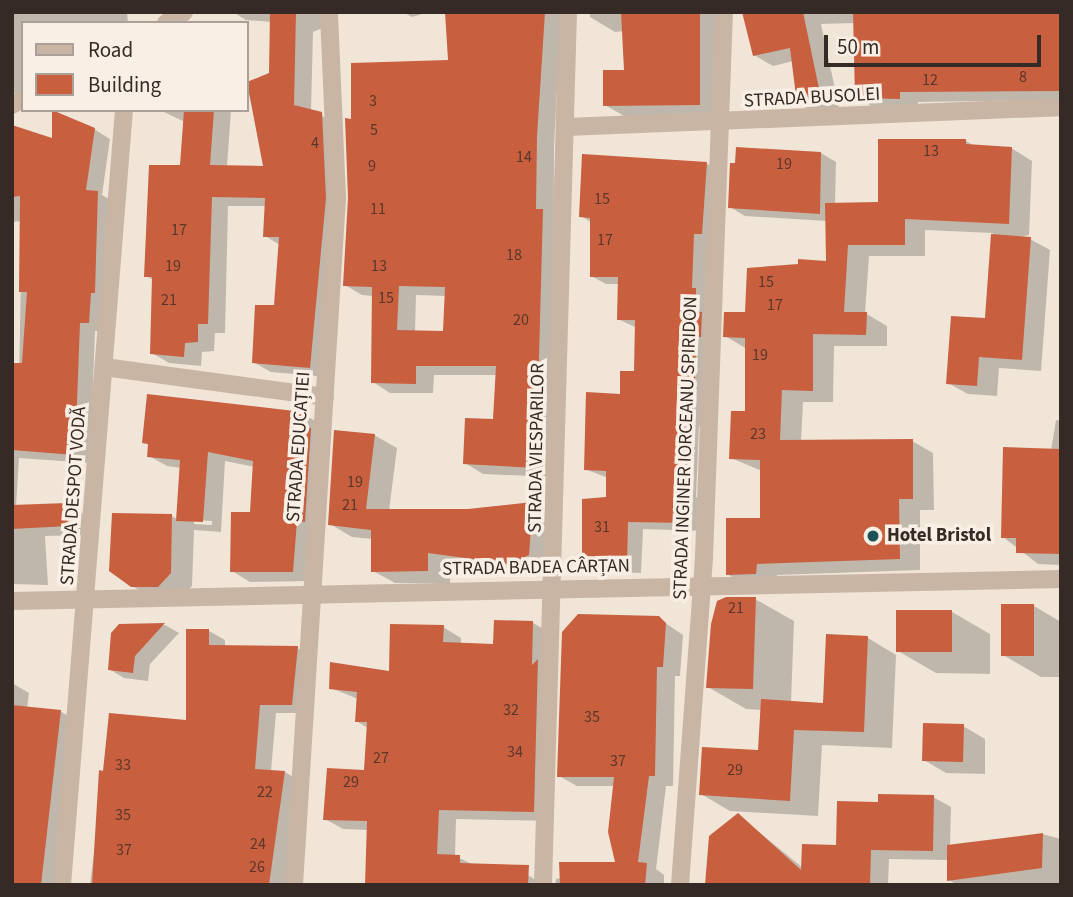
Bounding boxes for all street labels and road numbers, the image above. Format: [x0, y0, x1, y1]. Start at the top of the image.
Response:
street label: STRADA BUSOLEI [743, 83, 881, 113]
street label: STRADA INGINER IORCEANU SPIRIDON [669, 296, 703, 600]
street label: STRADA VIESPARILOR [524, 363, 550, 533]
street label: STRADA EDUCAȚIEI [282, 371, 316, 523]
street label: STRADA DESPOT VODĂ [56, 406, 92, 586]
street label: STRADA BADEA CÂRȚAN [442, 555, 630, 581]

